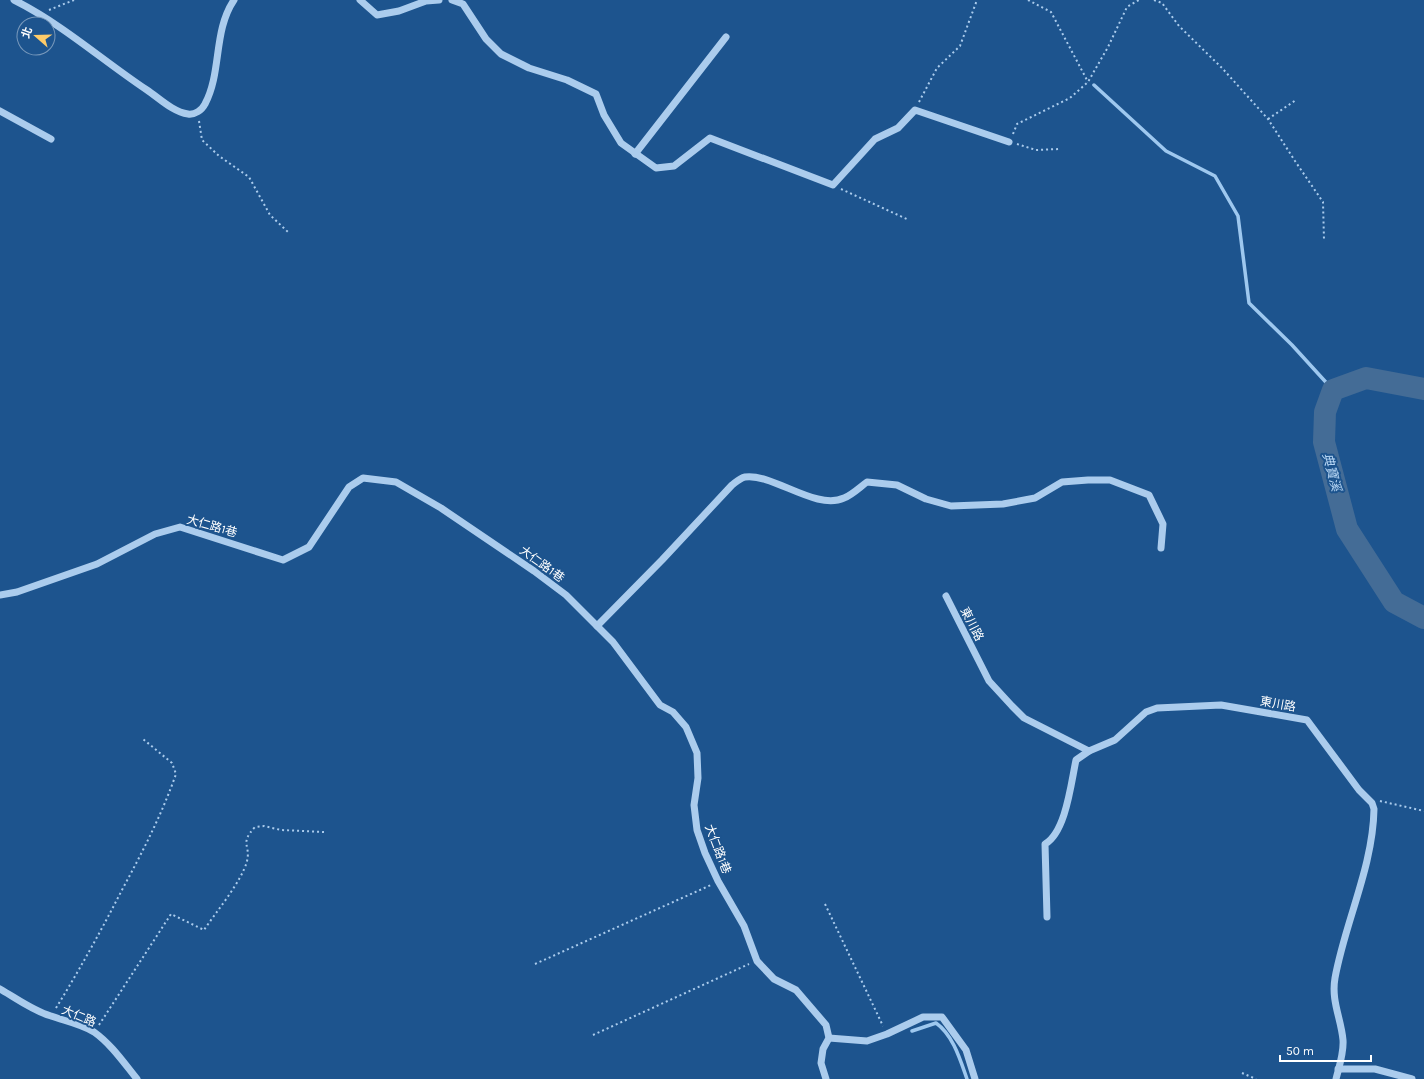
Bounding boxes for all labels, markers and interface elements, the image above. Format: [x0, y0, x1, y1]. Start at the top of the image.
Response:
north arrow [16, 16, 56, 56]
text: 北 [19, 25, 35, 40]
water label: 典寶溪 [1320, 451, 1345, 495]
street label: 大仁路1巷 [185, 512, 239, 540]
street label: 大仁路1巷 [517, 543, 567, 585]
street label: 東川路 [958, 605, 986, 643]
street label: 東川路 [1259, 694, 1297, 714]
street label: 大仁路1巷 [702, 822, 734, 876]
street label: 大仁路 [60, 1003, 98, 1029]
scale bar [1280, 1037, 1371, 1063]
text: 50 m [1286, 1044, 1314, 1058]

